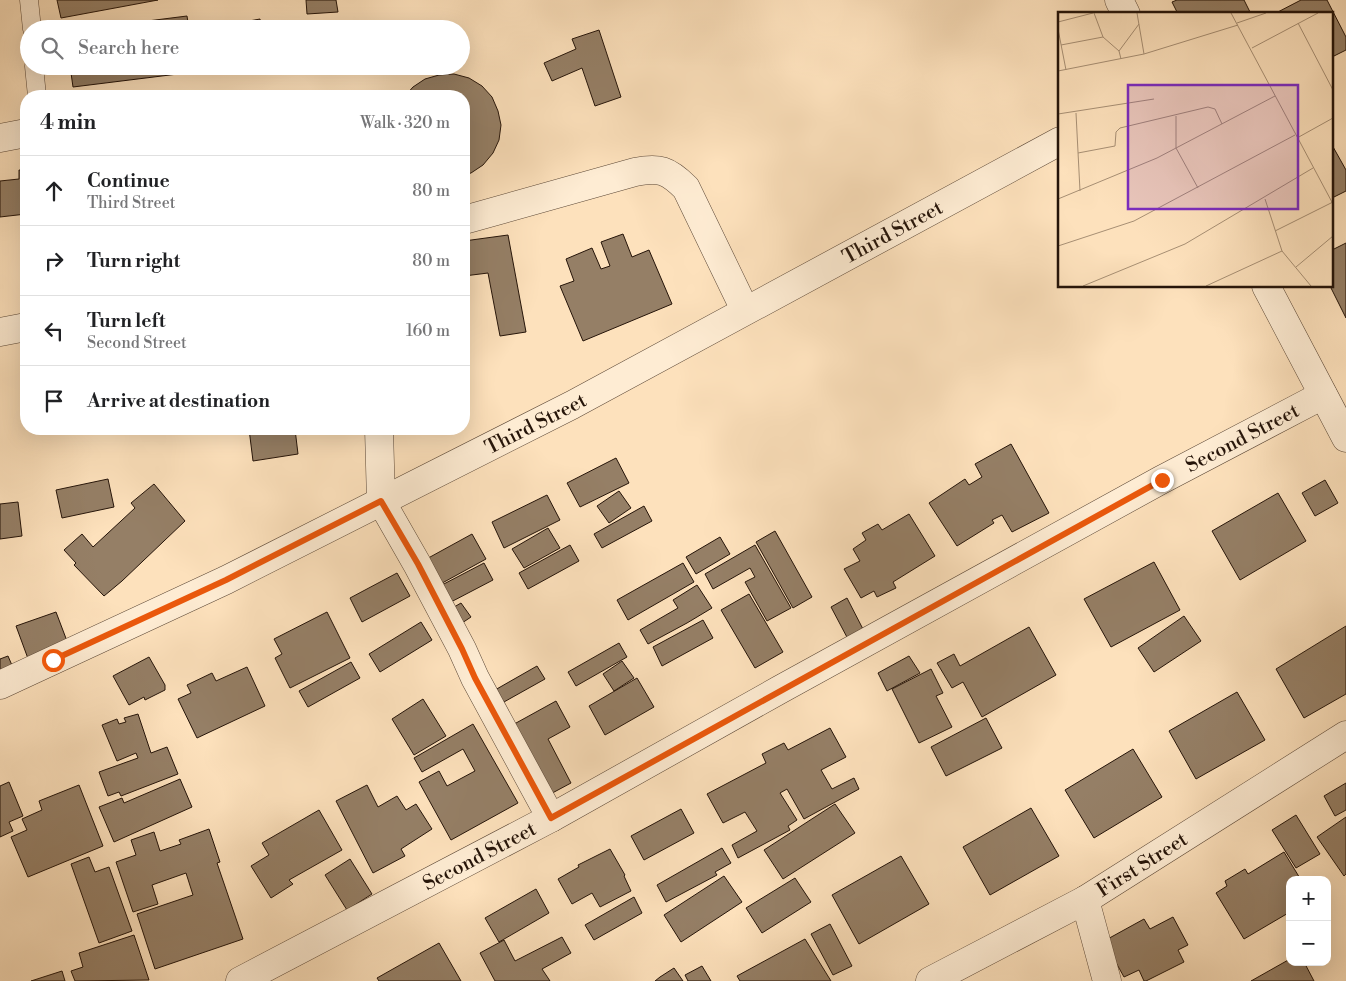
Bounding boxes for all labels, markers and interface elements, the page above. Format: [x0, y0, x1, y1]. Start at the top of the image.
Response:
inset map [1058, 12, 1334, 288]
search box [20, 20, 470, 75]
icon: search [38, 34, 66, 62]
text: Search here [78, 36, 179, 60]
text: 4 min [40, 110, 96, 136]
text: Walk · 320 m [360, 113, 450, 133]
text: Continue [87, 169, 170, 193]
icon: ahead [40, 177, 68, 205]
text: 80 m [412, 181, 450, 201]
text: Third Street [87, 193, 175, 213]
street label: Third Street [838, 196, 948, 270]
icon: right [40, 247, 68, 275]
text: Turn right [87, 249, 180, 273]
text: 80 m [412, 251, 450, 271]
text: Turn left [87, 309, 166, 333]
icon: left [40, 317, 68, 345]
text: 160 m [406, 321, 450, 341]
text: Second Street [87, 333, 187, 353]
icon: arrive [40, 387, 68, 415]
street label: Third Street [481, 388, 591, 461]
text: Arrive at destination [87, 389, 270, 413]
street label: Second Street [1182, 399, 1304, 479]
route end [1151, 469, 1174, 492]
route start [42, 649, 65, 672]
street label: Second Street [419, 817, 541, 897]
street label: First Street [1092, 827, 1193, 903]
map controls [1286, 876, 1331, 966]
button: + [1286, 876, 1331, 921]
button: − [1286, 921, 1331, 966]

